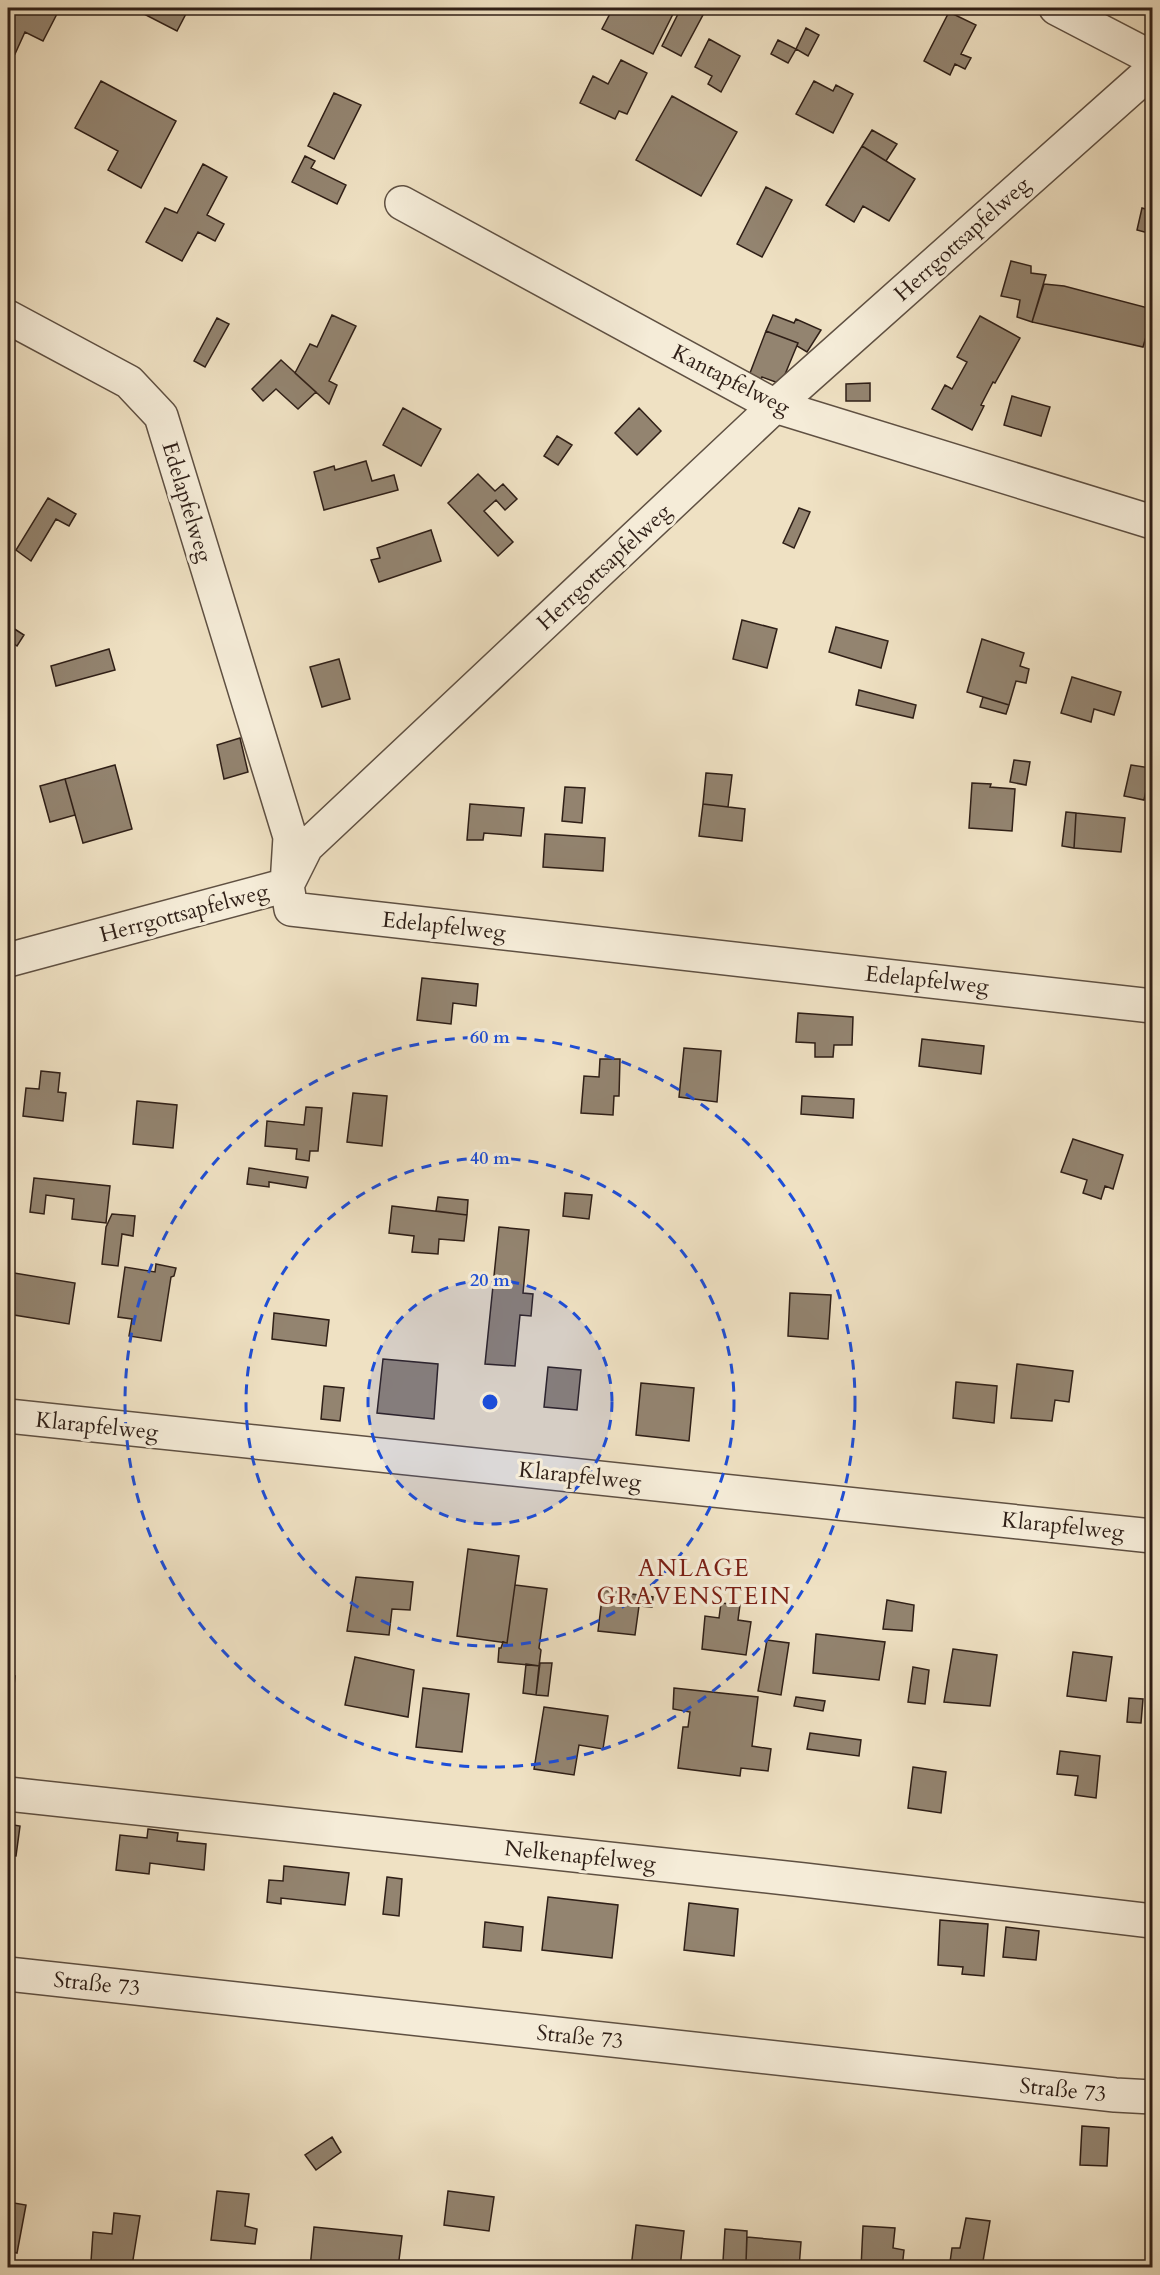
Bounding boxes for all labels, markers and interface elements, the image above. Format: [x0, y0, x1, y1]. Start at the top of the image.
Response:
street label: Herrgottsapfelweg [888, 169, 1037, 308]
street label: Kantapfelweg [667, 337, 796, 423]
street label: Edelapfelweg [154, 438, 220, 566]
street label: Herrgottsapfelweg [530, 496, 678, 637]
street label: Herrgottsapfelweg [96, 876, 272, 950]
street label: Edelapfelweg [381, 905, 508, 947]
street label: Edelapfelweg [864, 959, 991, 1001]
text: 60 m [470, 1025, 510, 1050]
text: 40 m [470, 1146, 510, 1171]
text: 20 m [470, 1268, 510, 1293]
centre of rings [480, 1392, 500, 1412]
street label: Klarapfelweg [34, 1405, 160, 1447]
street label: Klarapfelweg [517, 1455, 643, 1497]
street label: Klarapfelweg [1000, 1505, 1126, 1547]
district label: ANLAGE GRAVENSTEIN [596, 1552, 792, 1613]
street label: Nelkenapfelweg [503, 1833, 658, 1879]
street label: Straße 73 [52, 1965, 142, 2003]
street label: Straße 73 [535, 2018, 625, 2056]
street label: Straße 73 [1018, 2071, 1108, 2109]

